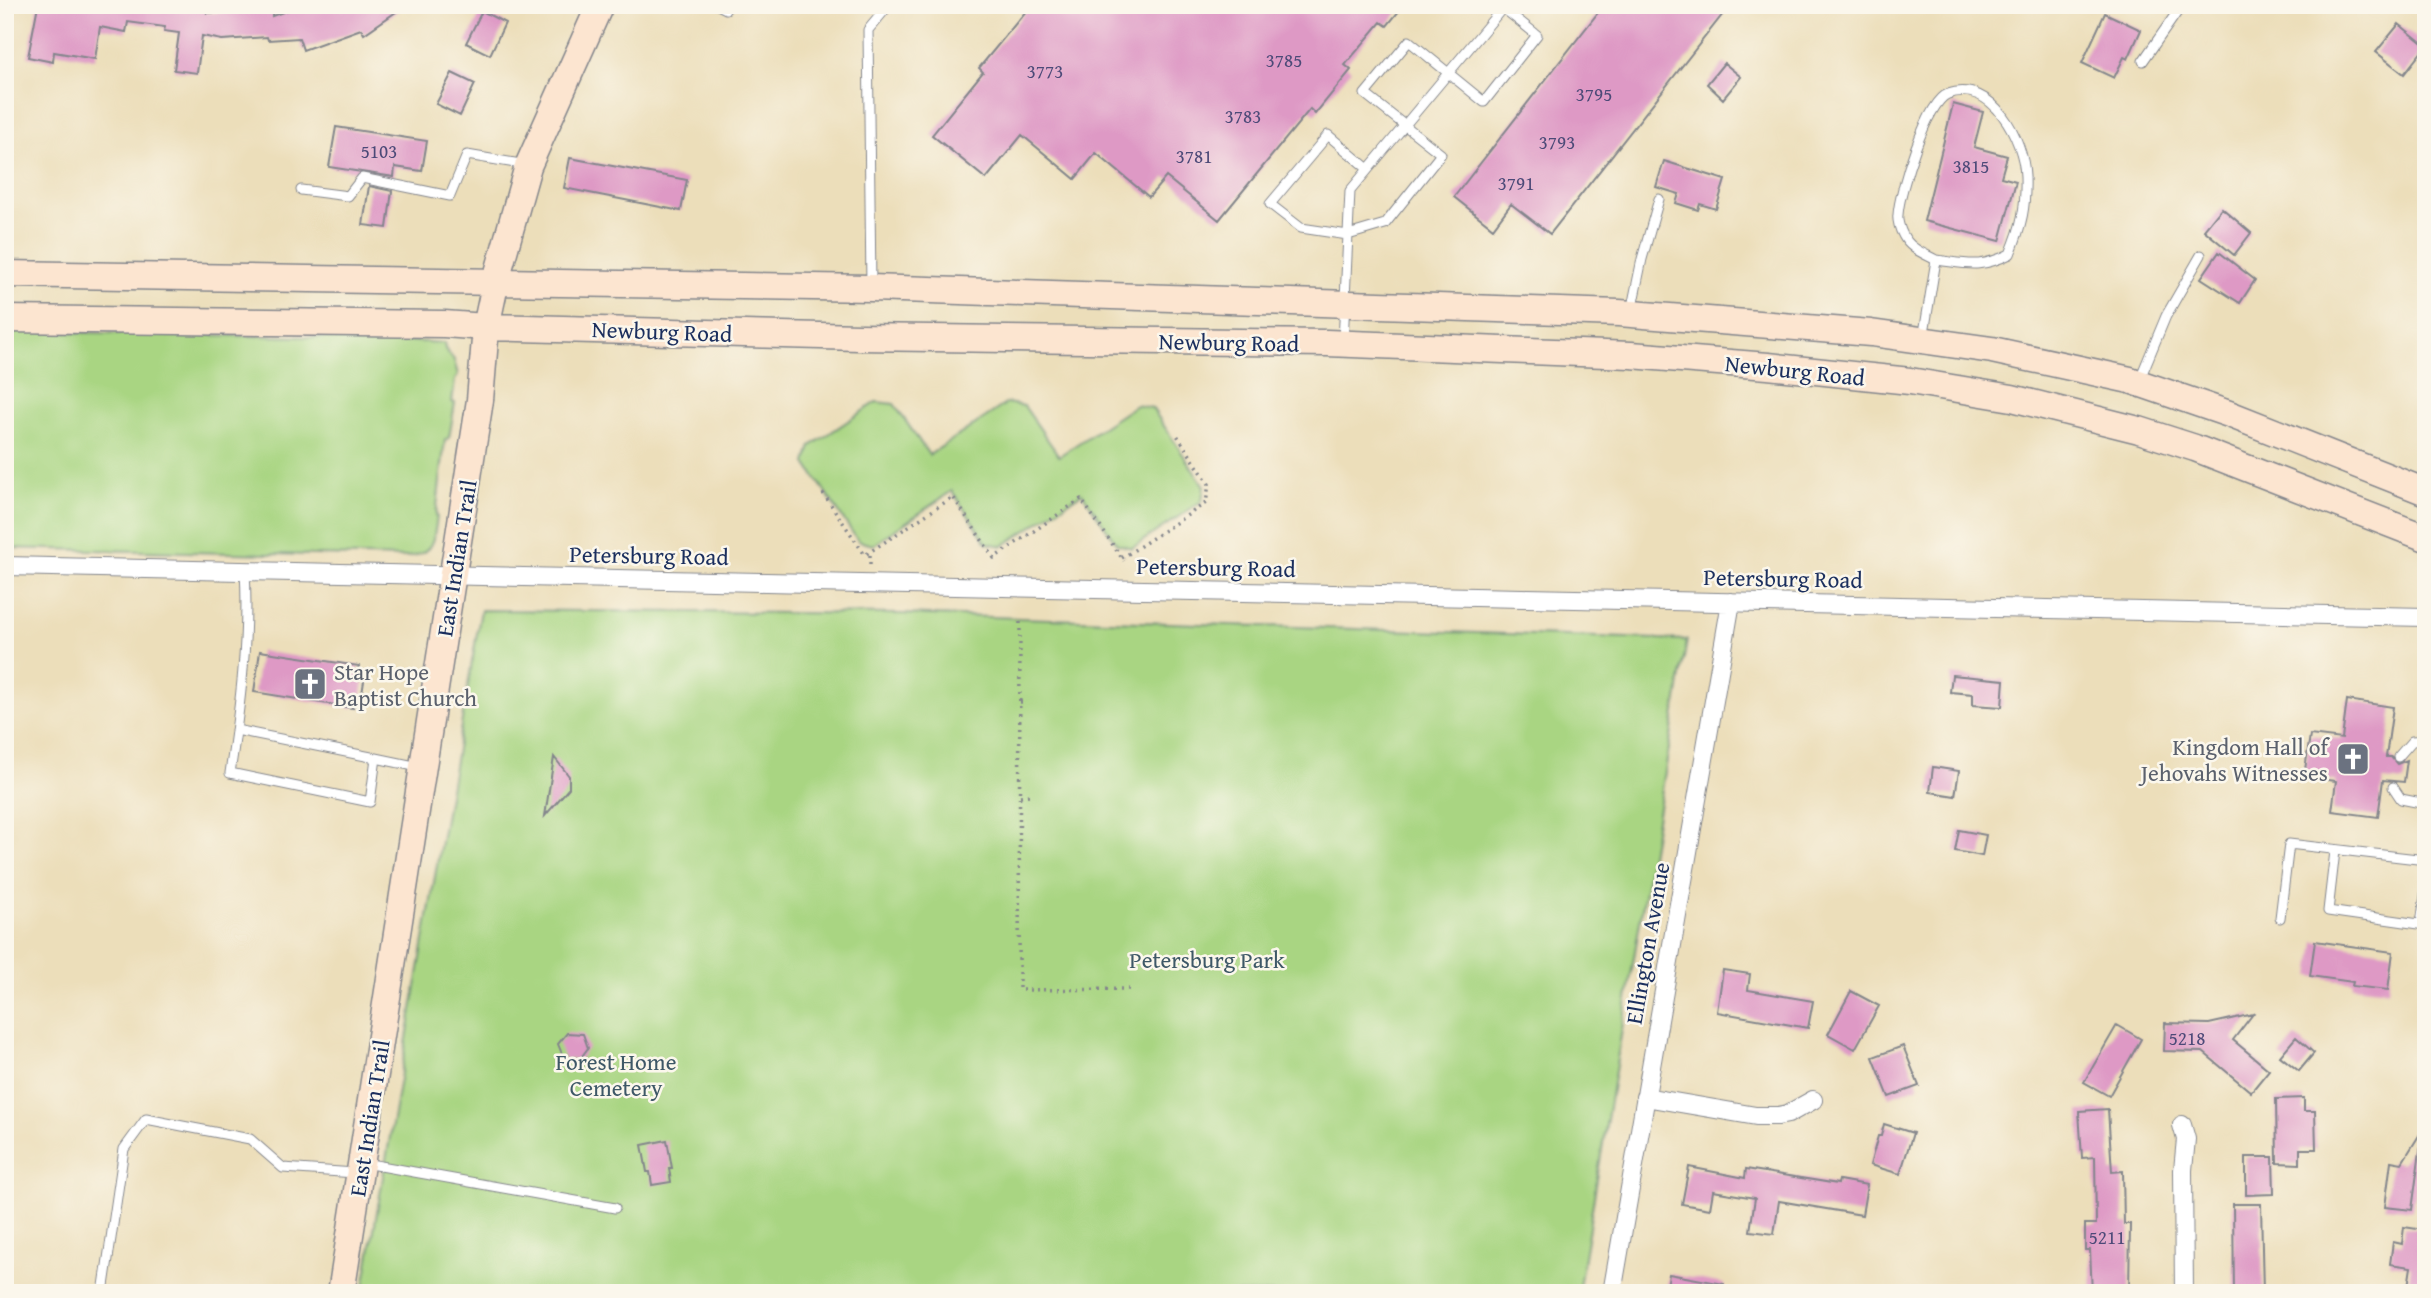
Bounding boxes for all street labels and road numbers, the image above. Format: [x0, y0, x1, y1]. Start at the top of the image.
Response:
street label: Newburg Road [591, 312, 734, 350]
street label: Newburg Road [1158, 324, 1300, 360]
street label: Newburg Road [1723, 346, 1867, 394]
street label: East Indian Trail [427, 477, 485, 639]
street label: Petersburg Road [569, 537, 730, 573]
street label: Petersburg Road [1136, 549, 1297, 585]
street label: Petersburg Road [1703, 560, 1864, 596]
street label: Ellington Avenue [1617, 859, 1677, 1027]
street label: East Indian Trail [340, 1037, 398, 1199]

